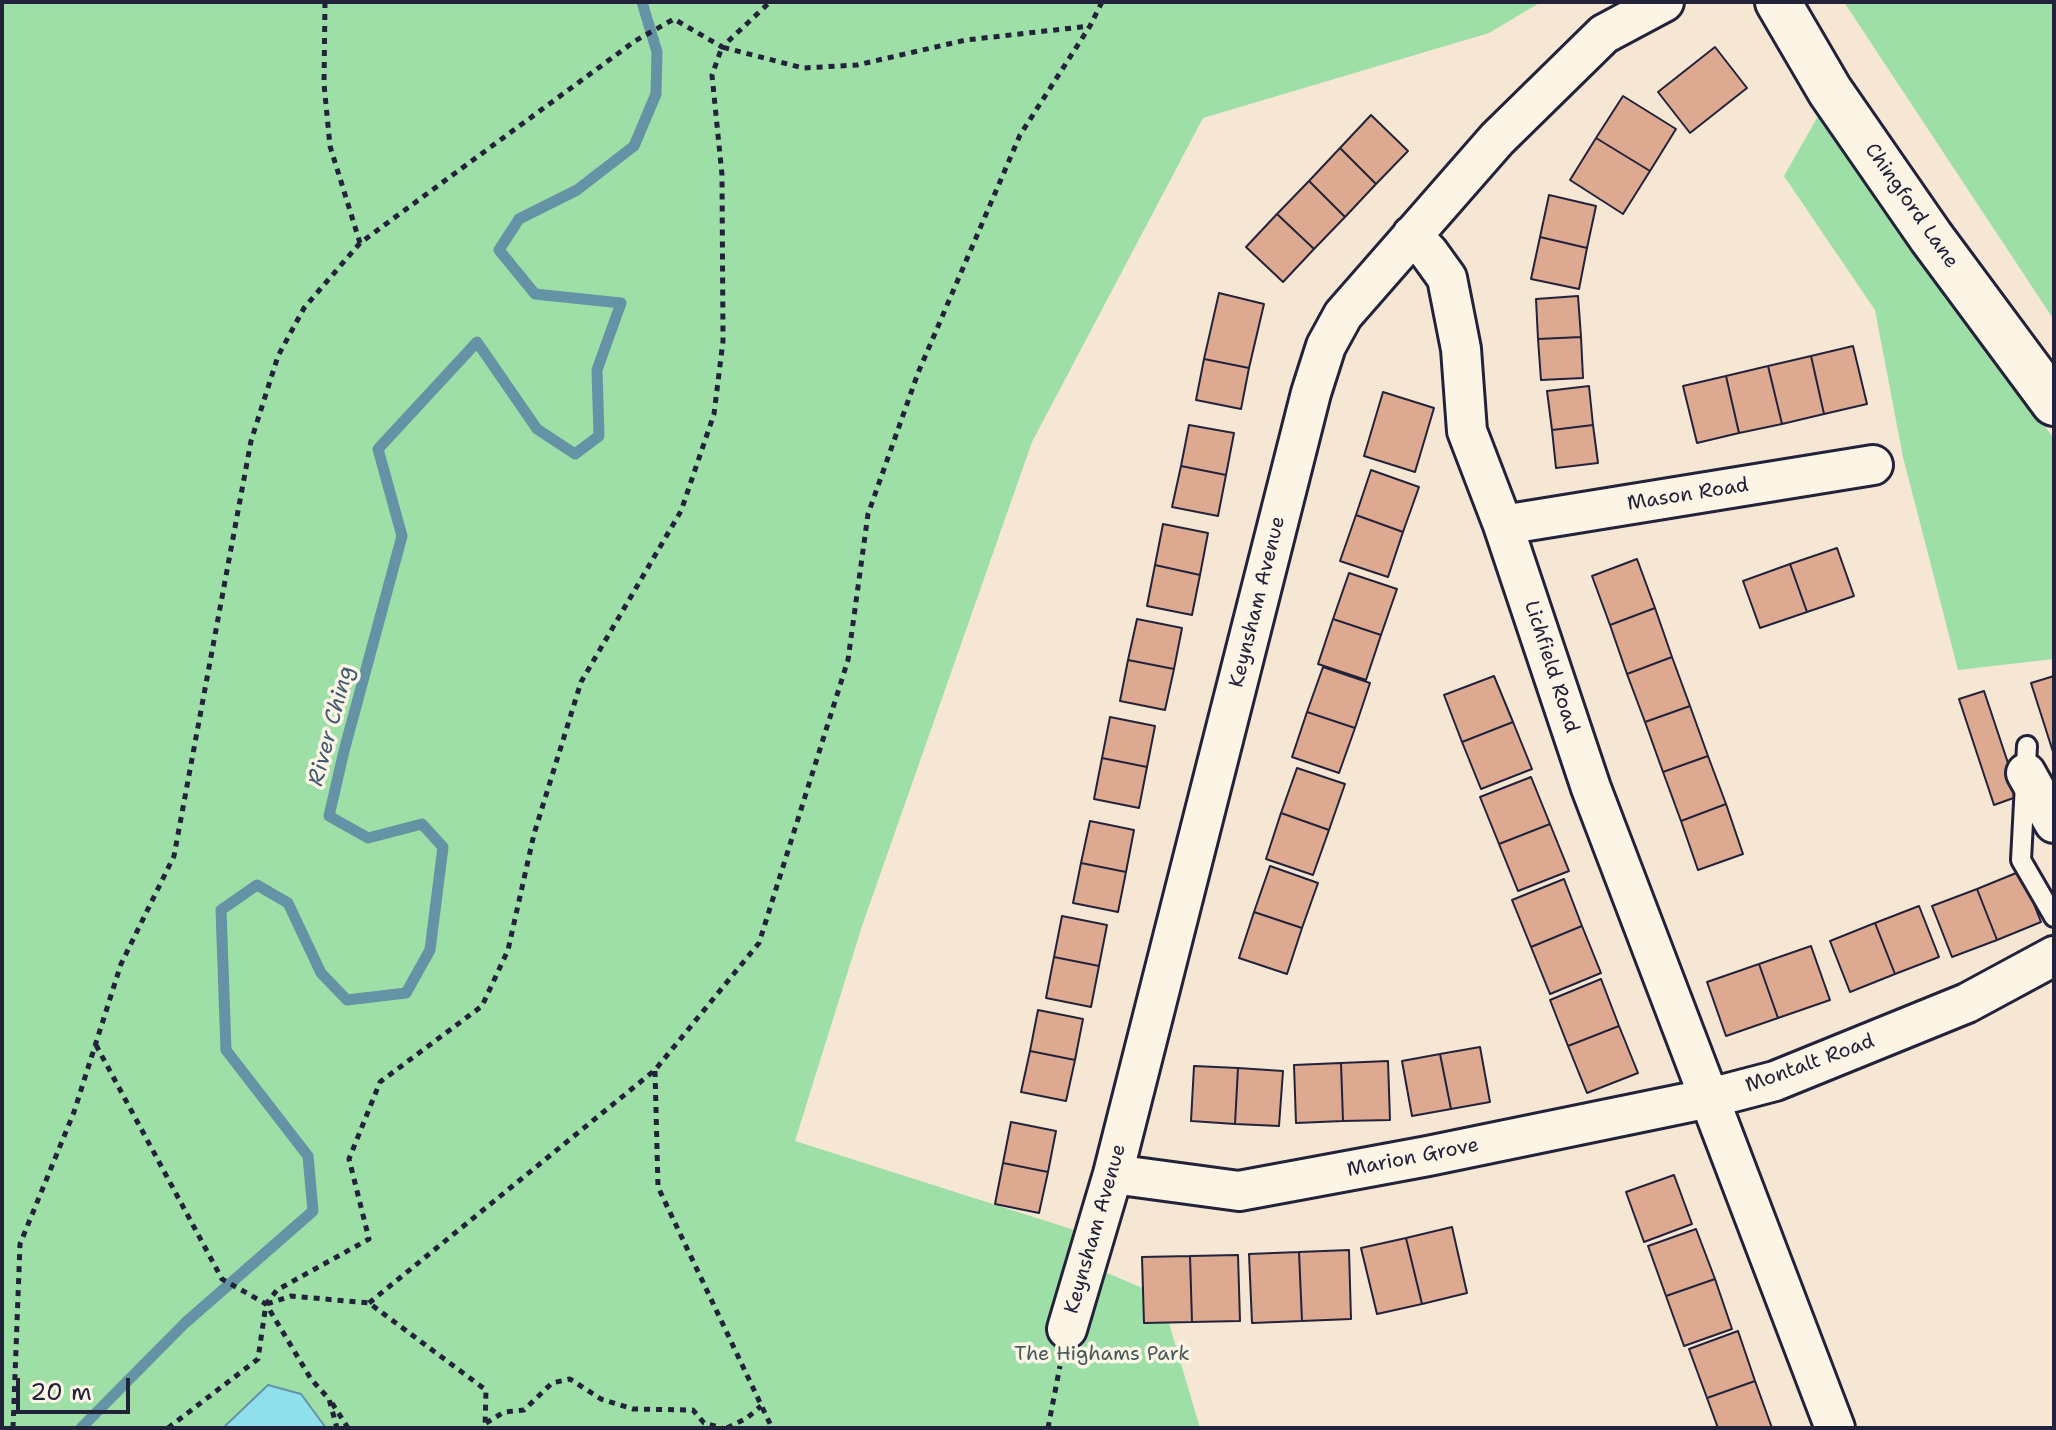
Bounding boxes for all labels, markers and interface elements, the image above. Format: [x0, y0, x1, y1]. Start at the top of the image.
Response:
street label: Chingford Lane [1859, 139, 1963, 273]
street label: Mason Road [1626, 474, 1750, 516]
street label: Keynsham Avenue [1225, 514, 1291, 690]
street label: Lichfield Road [1518, 598, 1584, 736]
water label: River Ching [303, 663, 361, 789]
street label: Montalt Road [1742, 1030, 1878, 1098]
street label: Marion Grove [1345, 1133, 1481, 1183]
street label: Keynsham Avenue [1060, 1141, 1132, 1317]
park label: The Highams Park [1014, 1343, 1190, 1367]
scale bar [20, 1362, 134, 1412]
text: 20 m [30, 1376, 92, 1408]

